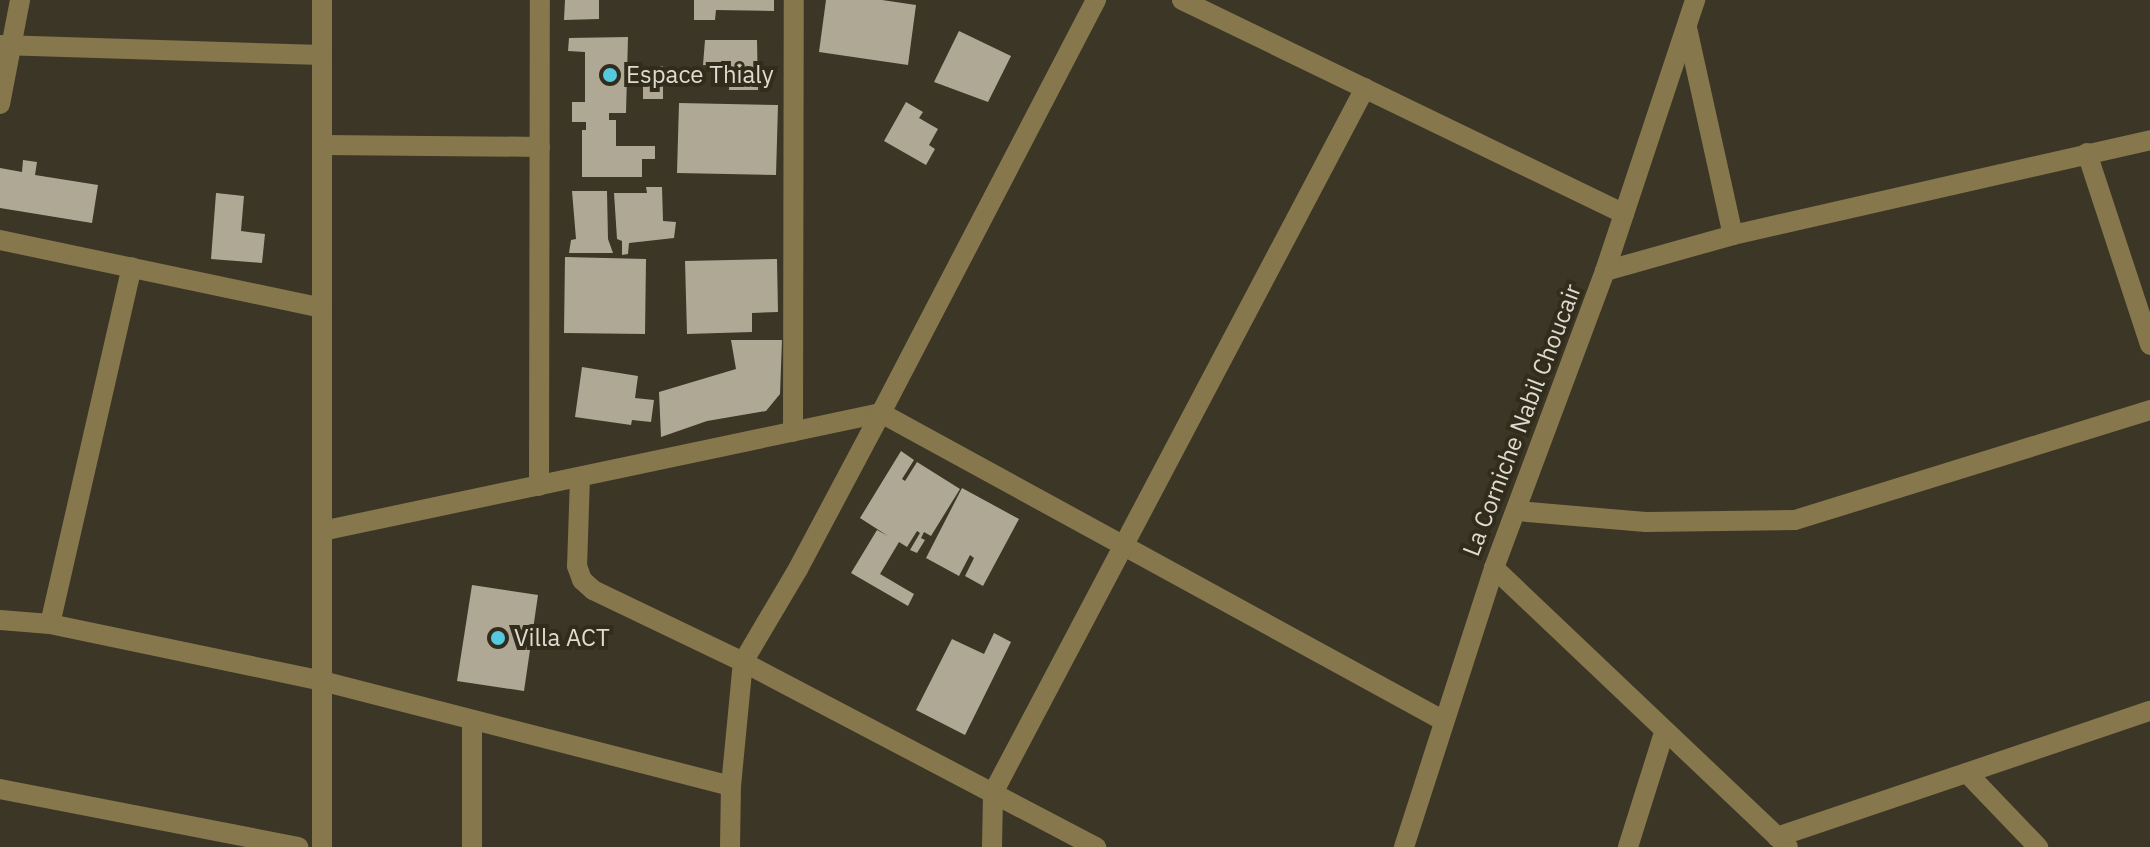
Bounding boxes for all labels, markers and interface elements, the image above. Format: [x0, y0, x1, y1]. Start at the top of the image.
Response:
place label: Espace Thialy [626, 61, 774, 89]
marker: Espace Thialy [601, 66, 619, 84]
street label: La Corniche Nabil Choucair [1457, 280, 1587, 560]
place label: Villa ACT [514, 624, 610, 652]
marker: Villa ACT [489, 629, 507, 647]

